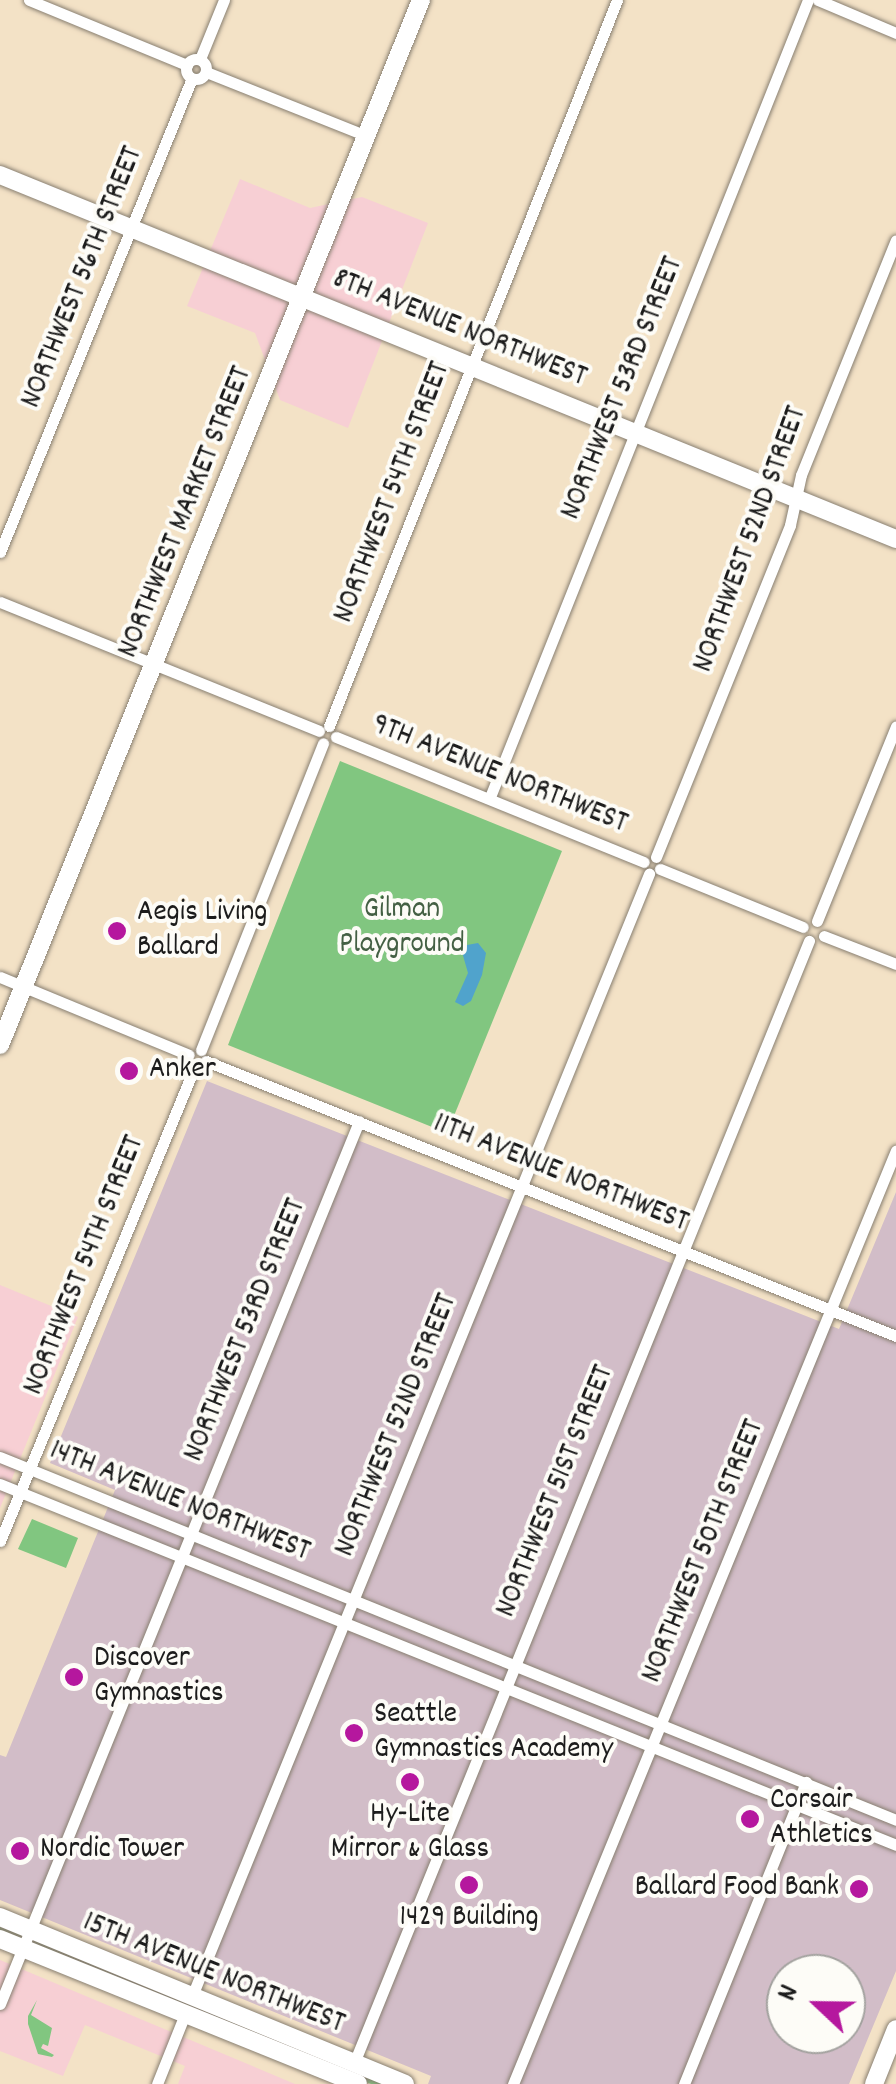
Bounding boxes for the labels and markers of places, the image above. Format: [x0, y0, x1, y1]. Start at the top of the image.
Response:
place label: Aegis Living Ballard [137, 896, 267, 966]
marker: Aegis Living Ballard [106, 920, 128, 942]
place label: Anker [149, 1053, 216, 1089]
marker: Anker [118, 1060, 140, 1082]
place label: Discover Gymnastics [94, 1642, 224, 1712]
marker: Discover Gymnastics [63, 1666, 85, 1688]
place label: Seattle Gymnastics Academy [374, 1698, 613, 1768]
marker: Seattle Gymnastics Academy [343, 1722, 365, 1744]
marker: Hy-Lite Mirror & Glass [399, 1771, 421, 1793]
place label: Corsair Athletics [770, 1784, 873, 1854]
place label: Hy-Lite Mirror & Glass [331, 1798, 489, 1868]
marker: Corsair Athletics [739, 1808, 761, 1830]
place label: Nordic Tower [40, 1833, 184, 1869]
marker: Nordic Tower [9, 1840, 31, 1862]
place label: Ballard Food Bank [635, 1871, 839, 1907]
marker: 1429 Building [458, 1874, 480, 1896]
marker: Ballard Food Bank [848, 1878, 870, 1900]
place label: 1429 Building [399, 1901, 539, 1937]

